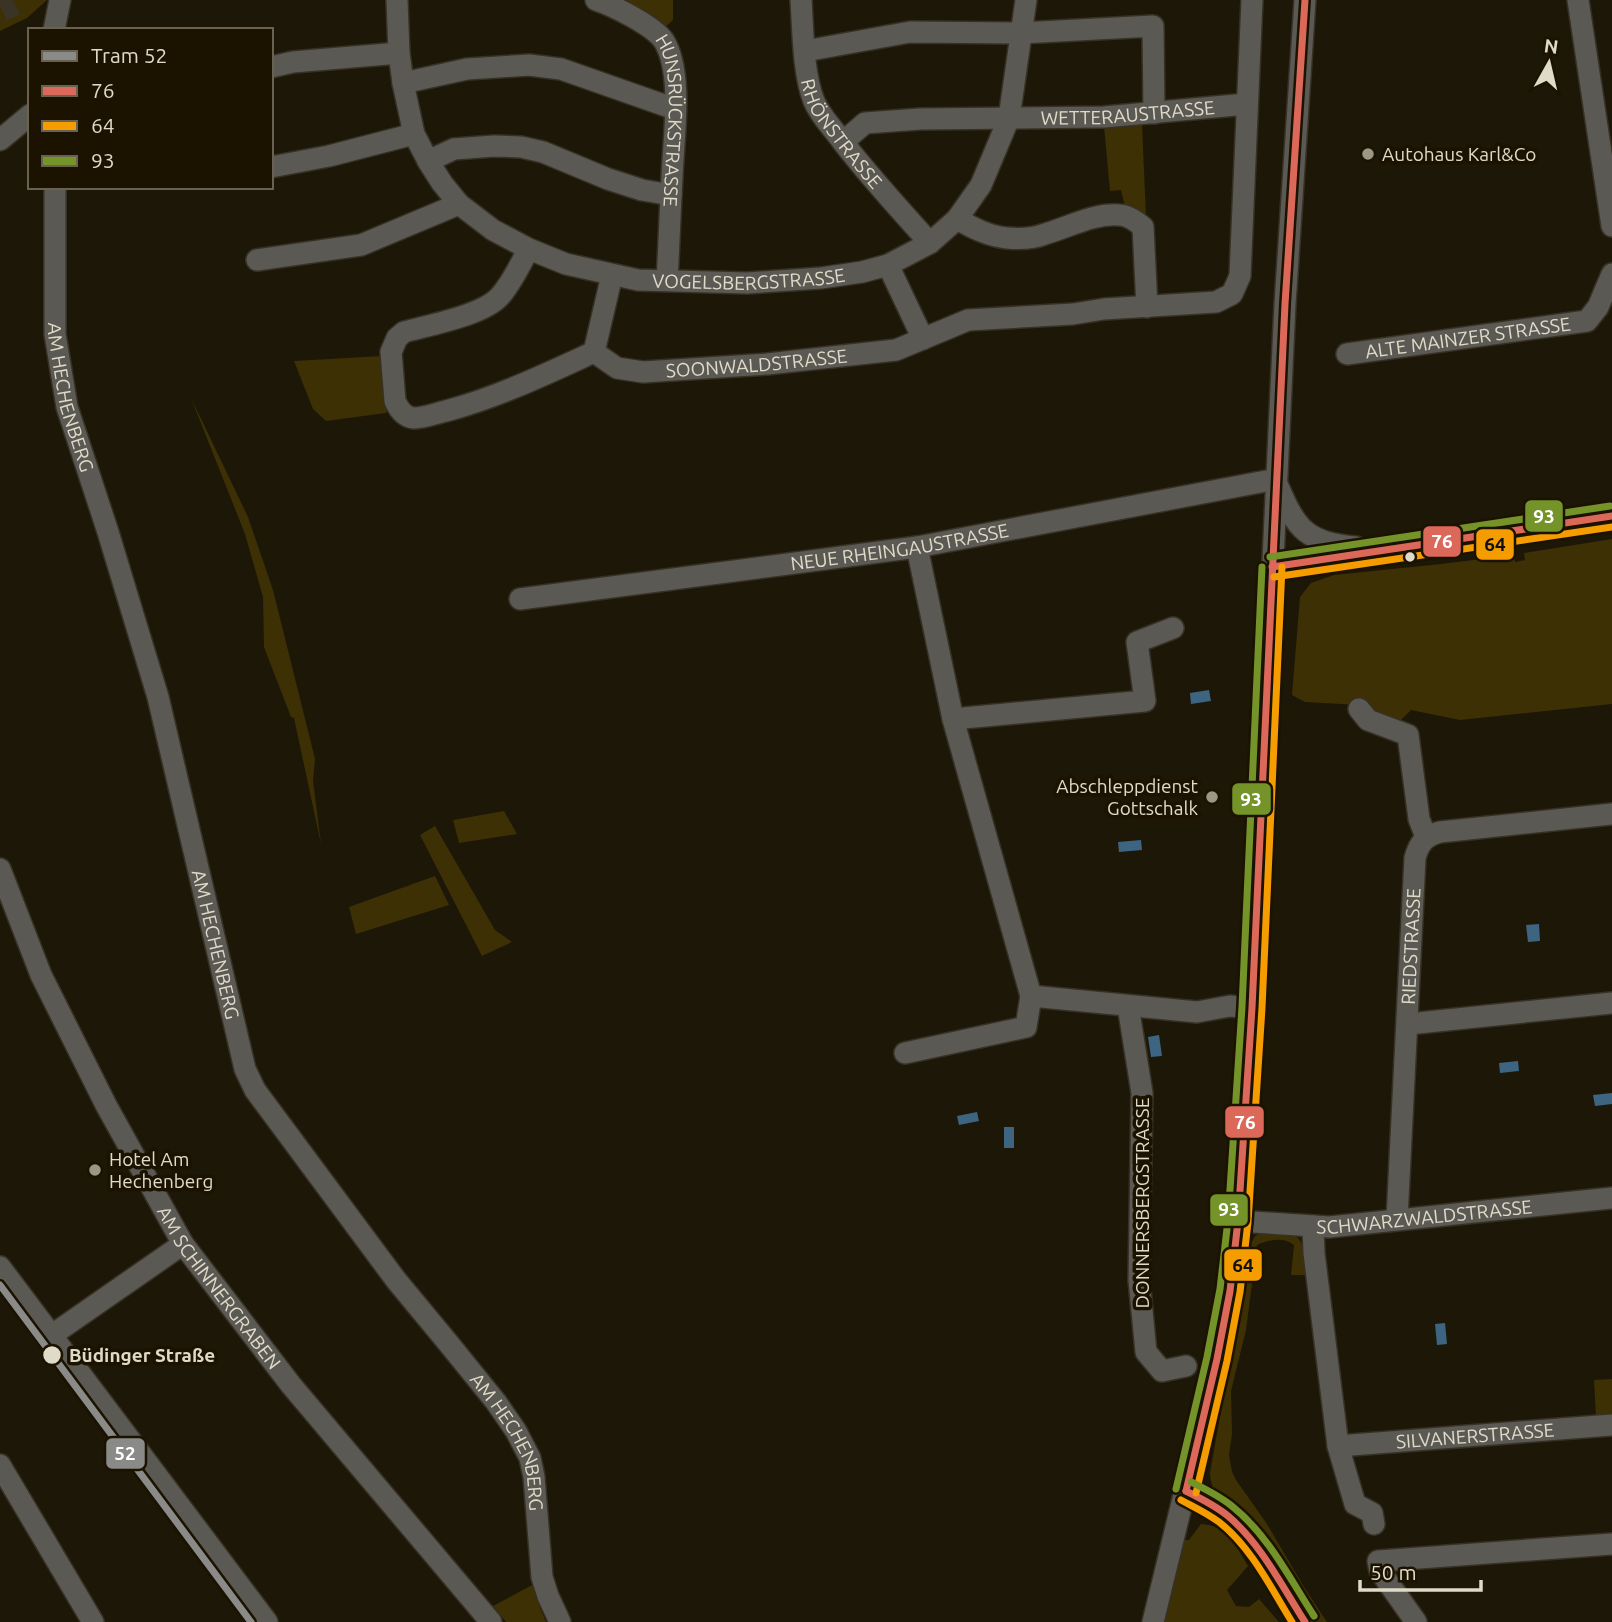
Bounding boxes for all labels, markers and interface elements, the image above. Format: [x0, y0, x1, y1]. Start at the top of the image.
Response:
legend [28, 28, 273, 189]
north arrow [1514, 28, 1584, 98]
street label: HUNSRÜCKSTRASSE [651, 30, 687, 207]
text: N [1543, 34, 1560, 58]
text: Tram 52 [91, 43, 167, 67]
street label: RHÖNSTRASSE [797, 77, 887, 193]
text: 76 [91, 78, 115, 102]
street label: WETTERAUSTRASSE [1040, 96, 1215, 129]
text: 64 [91, 113, 115, 137]
place label: Autohaus Karl&Co [1382, 143, 1536, 165]
marker: Autohaus Karl&Co [1360, 146, 1376, 162]
text: 93 [91, 148, 115, 172]
street label: VOGELSBERGSTRASSE [652, 264, 846, 294]
street label: ALTE MAINZER STRASSE [1364, 312, 1572, 362]
street label: AM HECHENBERG [44, 322, 99, 475]
street label: SOONWALDSTRASSE [665, 344, 848, 382]
line badge: 93 [1524, 499, 1564, 533]
text: 93 [1533, 505, 1555, 527]
street label: NEUE RHEINGAUSTRASSE [789, 519, 1010, 574]
line badge: 76 [1422, 525, 1462, 558]
line badge: 64 [1475, 528, 1515, 561]
text: 76 [1431, 530, 1453, 552]
text: 64 [1484, 533, 1506, 555]
unlabelled marker [1403, 550, 1417, 564]
place label: Abschleppdienst Gottschalk [1056, 775, 1199, 819]
line badge: 93 [1231, 782, 1272, 816]
text: 93 [1240, 788, 1262, 810]
marker: Abschleppdienst Gottschalk [1204, 789, 1220, 805]
street label: AM HECHENBERG [188, 867, 244, 1021]
street label: RIEDSTRASSE [1397, 887, 1424, 1005]
street label: DONNERSBERGSTRASSE [1131, 1098, 1153, 1308]
line badge: 76 [1224, 1105, 1265, 1139]
text: 76 [1234, 1111, 1256, 1133]
place label: Hotel Am Hechenberg [109, 1148, 213, 1192]
marker: Hotel Am Hechenberg [87, 1162, 103, 1178]
line badge: 93 [1209, 1193, 1249, 1227]
street label: SCHWARZWALDSTRASSE [1316, 1195, 1533, 1238]
text: 93 [1218, 1198, 1240, 1220]
street label: AM SCHINNERGRABEN [153, 1202, 286, 1373]
line badge: 64 [1223, 1248, 1263, 1282]
text: 64 [1232, 1254, 1254, 1276]
marker: Büdinger Straße [41, 1344, 63, 1366]
place label: Büdinger Straße [69, 1344, 215, 1366]
street label: AM HECHENBERG [466, 1369, 548, 1512]
street label: SILVANERSTRASSE [1395, 1418, 1555, 1453]
line badge: 52 [105, 1437, 146, 1470]
text: 52 [114, 1442, 136, 1464]
scale bar [1360, 1548, 1481, 1592]
text: 50 m [1370, 1560, 1417, 1584]

